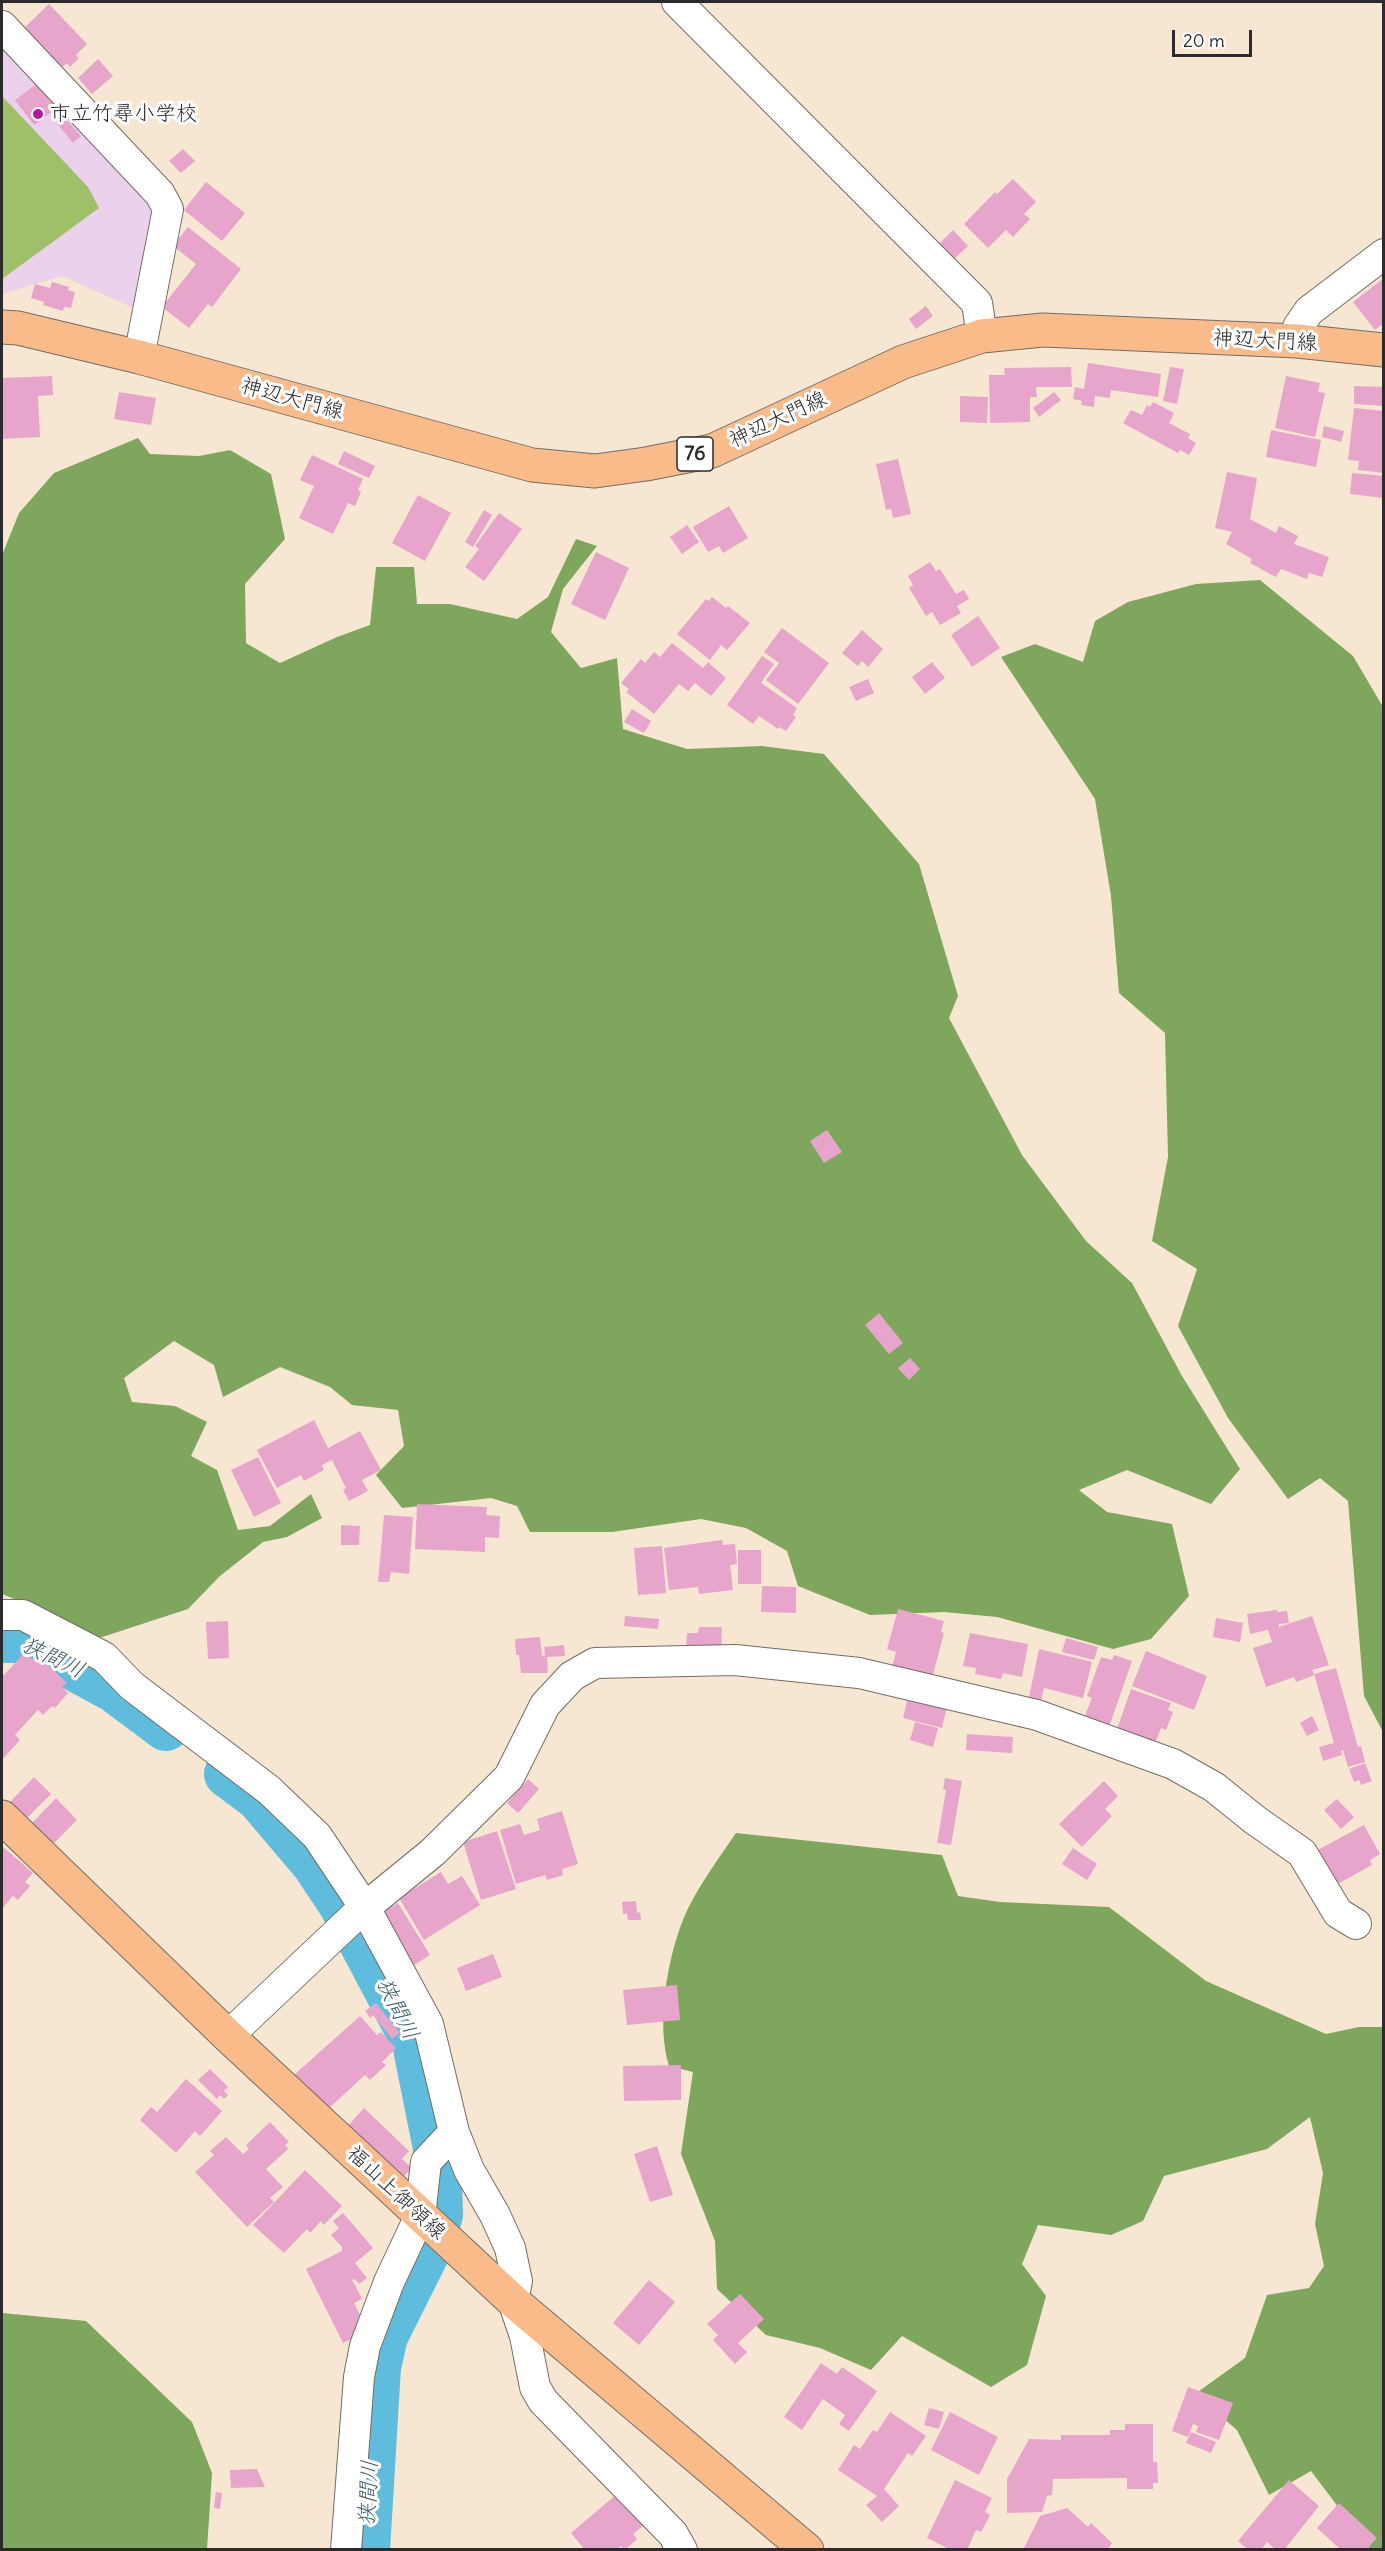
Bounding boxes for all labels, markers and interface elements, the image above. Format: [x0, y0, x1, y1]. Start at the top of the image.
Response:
scale bar [1175, 18, 1254, 56]
text: 20 m [1183, 29, 1225, 52]
place label: 市立竹尋小学校 [50, 101, 197, 127]
marker: 市立竹尋小学校 [31, 107, 45, 121]
street label: 神辺大門線 [1212, 326, 1318, 356]
street label: 神辺大門線 [238, 373, 346, 425]
street label: 神辺大門線 [725, 386, 831, 454]
road number: 76 [677, 437, 713, 471]
water label: 狭間川 [18, 1632, 88, 1684]
water label: 狭間川 [370, 1974, 424, 2044]
street label: 福山上御領線 [341, 2141, 451, 2245]
water label: 狭間川 [354, 2459, 384, 2527]

